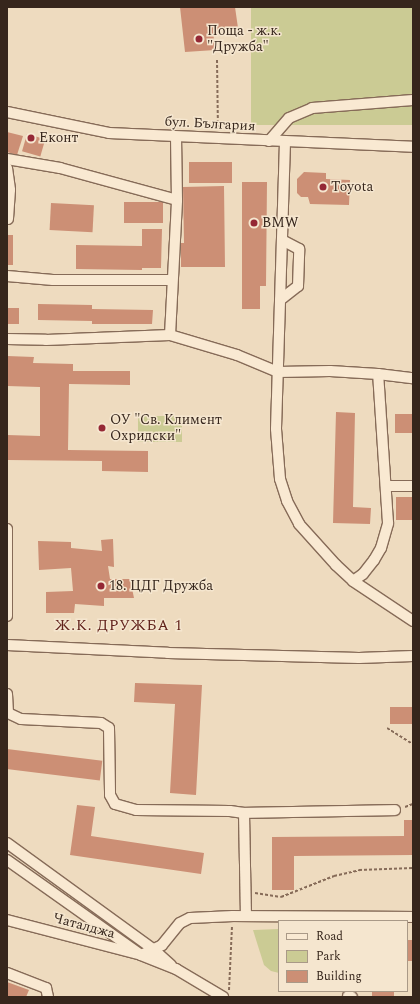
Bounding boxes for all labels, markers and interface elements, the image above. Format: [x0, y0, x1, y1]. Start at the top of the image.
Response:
place label: Поща - ж.к. "Дружба" [207, 23, 281, 56]
marker: Поща - ж.к. "Дружба" [194, 34, 204, 44]
street label: бул. България [164, 113, 256, 135]
place label: Еконт [39, 130, 78, 146]
marker: Еконт [26, 133, 36, 143]
place label: Toyota [331, 179, 373, 195]
marker: Toyota [318, 182, 328, 192]
place label: BMW [262, 215, 298, 231]
marker: BMW [249, 218, 259, 228]
place label: ОУ "Св. Климент Охридски" [110, 412, 222, 444]
marker: ОУ "Св. Климент Охридски" [97, 423, 107, 433]
place label: 18. ЦДГ Дружба [109, 578, 213, 594]
marker: 18. ЦДГ Дружба [96, 581, 106, 591]
district label: Ж.К. ДРУЖБА 1 [55, 617, 183, 635]
street label: Чаталджа [51, 910, 117, 942]
legend [278, 920, 408, 992]
text: Road [316, 927, 343, 946]
text: Park [316, 947, 341, 966]
text: Building [316, 967, 362, 986]

